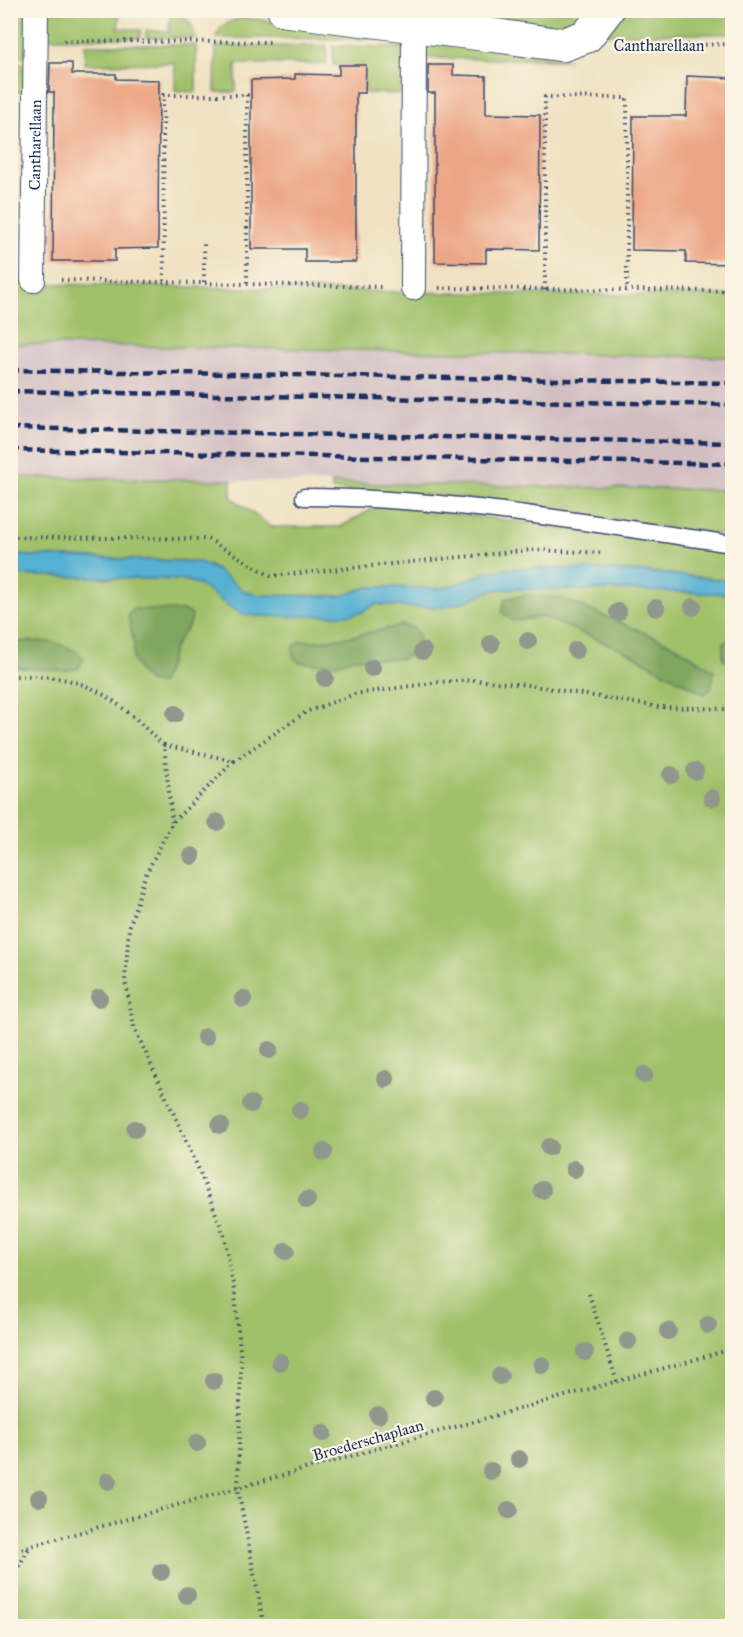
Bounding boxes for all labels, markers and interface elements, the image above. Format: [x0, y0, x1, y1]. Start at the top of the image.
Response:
street label: Cantharellaan [614, 36, 705, 55]
street label: Cantharellaan [24, 99, 45, 191]
street label: Broederschaplaan [310, 1415, 426, 1465]

